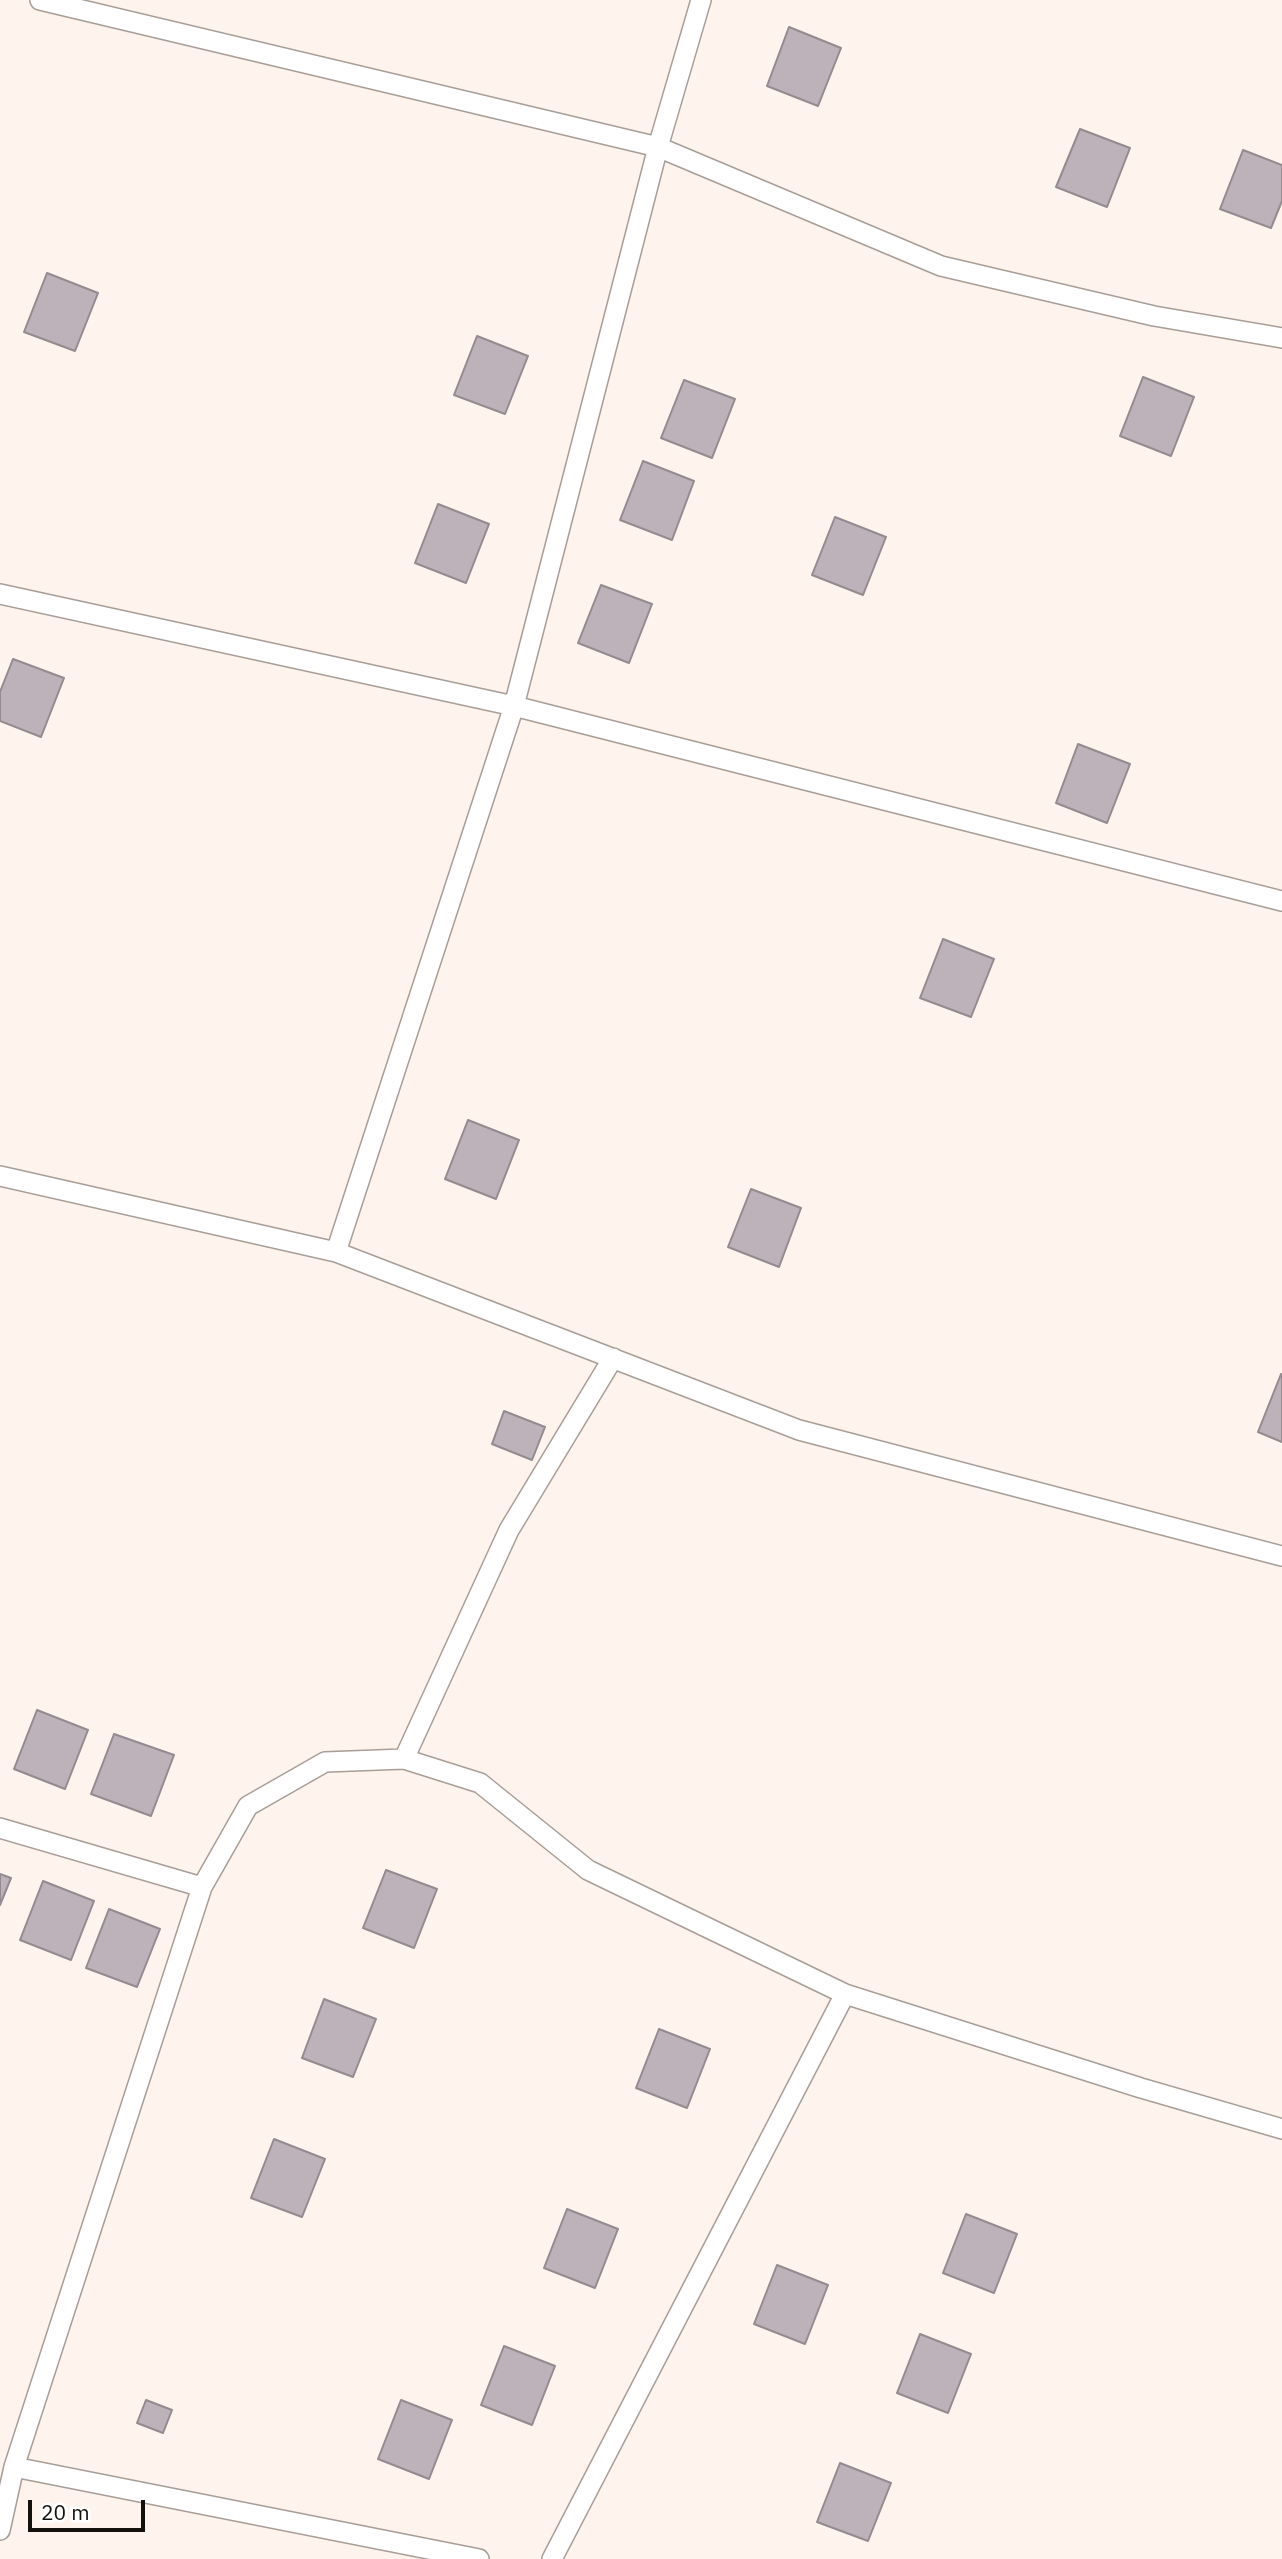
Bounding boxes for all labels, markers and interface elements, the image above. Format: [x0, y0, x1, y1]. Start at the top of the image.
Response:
scale bar [32, 2486, 149, 2530]
text: 20 m [41, 2498, 90, 2526]

